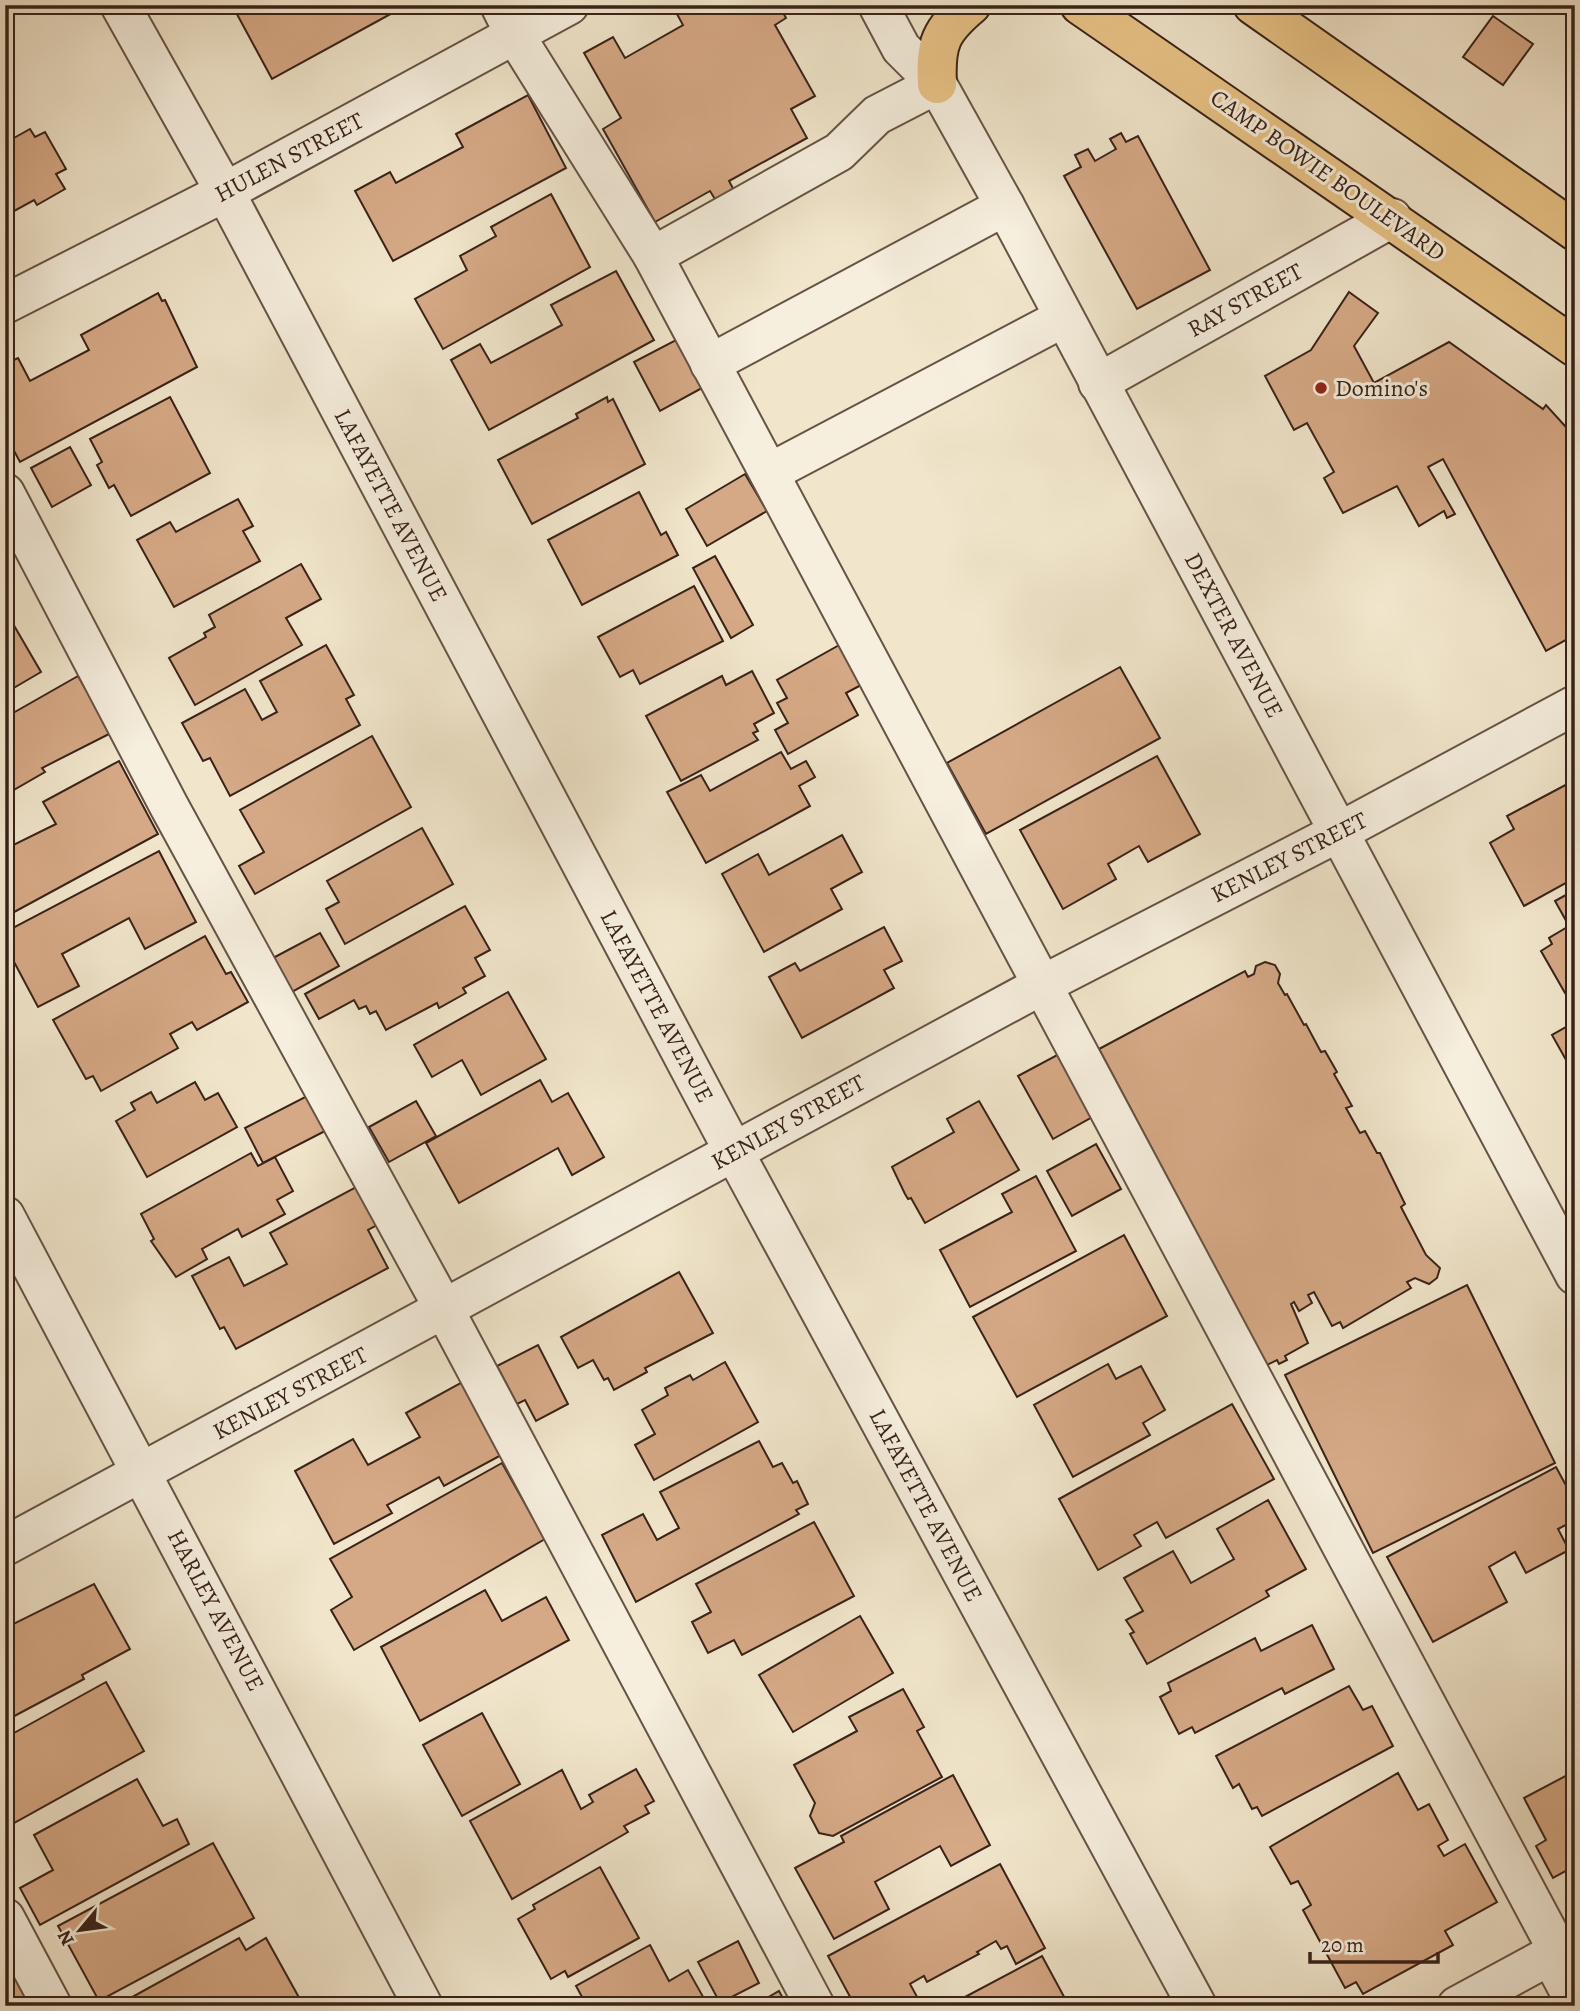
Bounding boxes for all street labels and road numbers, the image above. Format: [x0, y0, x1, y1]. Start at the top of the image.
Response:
street label: CAMP BOWIE BOULEVARD [1204, 82, 1452, 268]
street label: HULEN STREET [209, 104, 369, 210]
street label: RAY STREET [1182, 255, 1308, 345]
street label: LAFAYETTE AVENUE [327, 403, 455, 607]
street label: DEXTER AVENUE [1177, 547, 1291, 723]
street label: KENLEY STREET [1205, 804, 1373, 910]
street label: LAFAYETTE AVENUE [593, 904, 721, 1108]
street label: KENLEY STREET [705, 1066, 871, 1178]
street label: KENLEY STREET [207, 1339, 373, 1447]
street label: LAFAYETTE AVENUE [862, 1403, 990, 1607]
street label: HARLEY AVENUE [160, 1523, 272, 1697]

